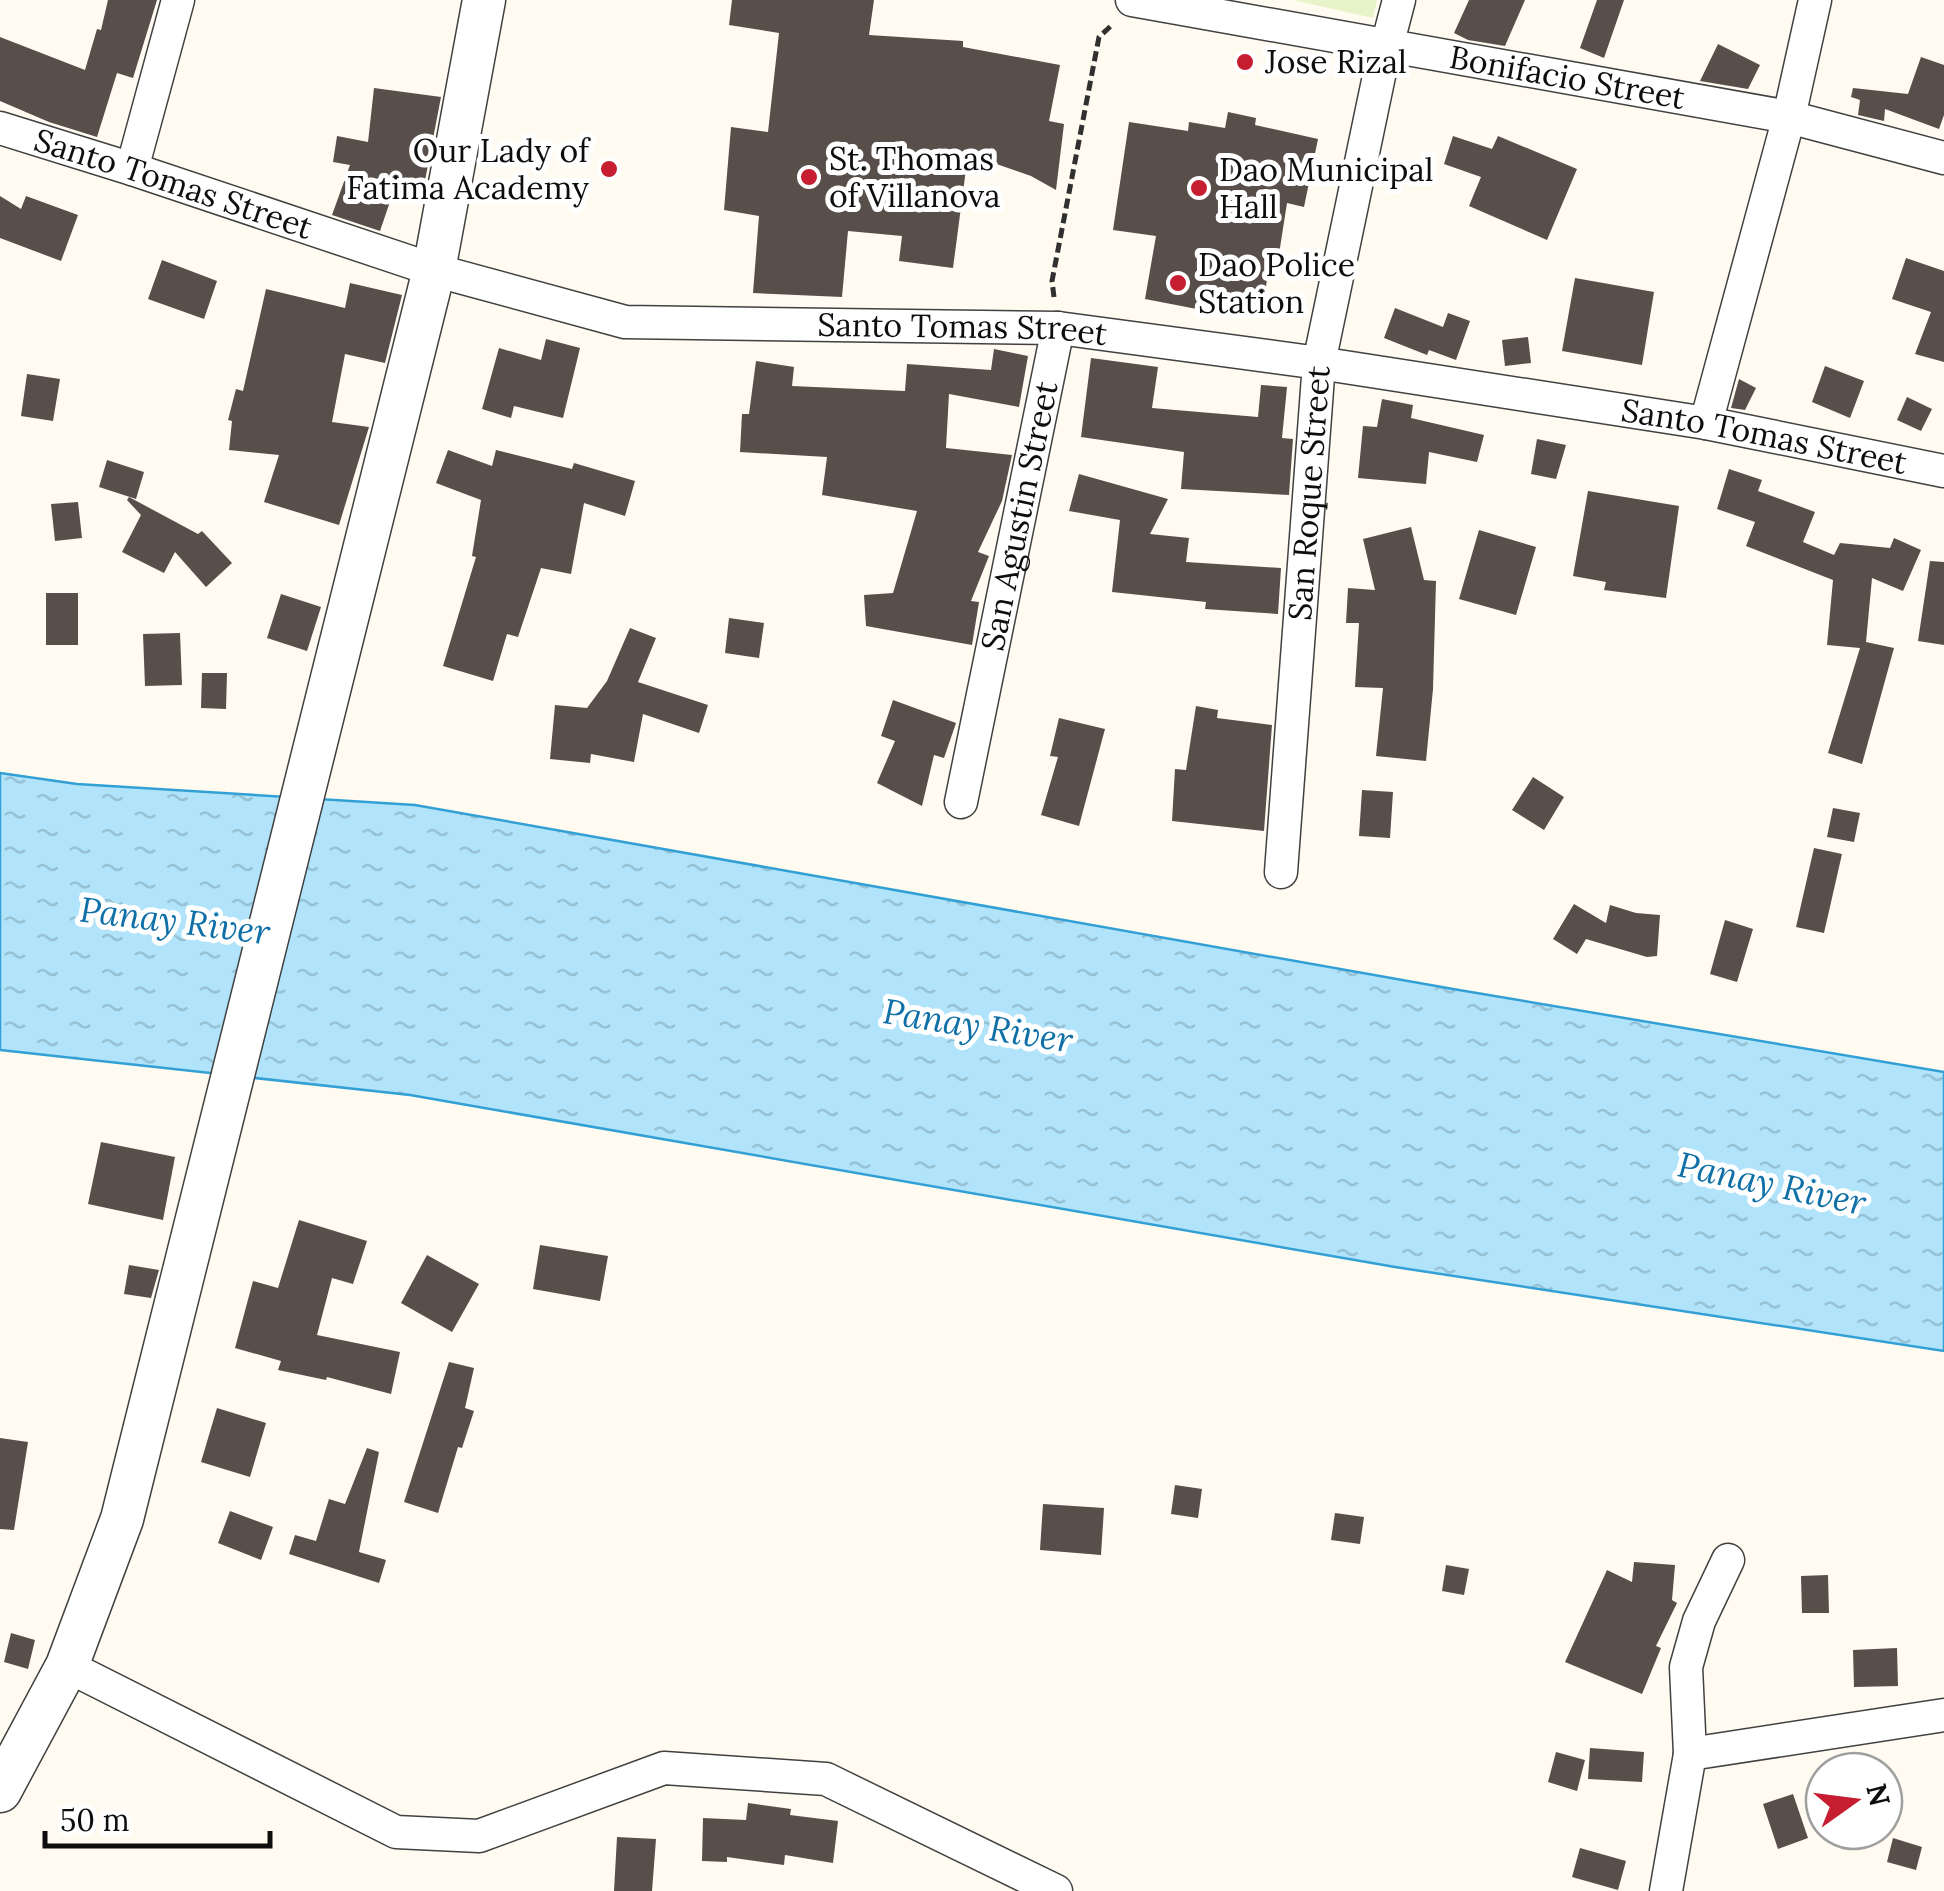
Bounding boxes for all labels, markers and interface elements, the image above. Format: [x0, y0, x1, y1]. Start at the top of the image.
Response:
street label: Bonifacio Street [1446, 36, 1689, 118]
place label: Jose Rizal [1264, 41, 1407, 82]
marker: Jose Rizal [1234, 51, 1256, 73]
street label: Santo Tomas Street [29, 119, 318, 248]
place label: Our Lady of Fatima Academy [346, 130, 591, 208]
place label: St. Thomas of Villanova [829, 138, 1000, 216]
place label: Dao Municipal Hall [1219, 149, 1434, 227]
marker: Our Lady of Fatima Academy [598, 158, 620, 180]
marker: St. Thomas of Villanova [798, 166, 820, 188]
marker: Dao Municipal Hall [1188, 177, 1210, 199]
place label: Dao Police Station [1198, 244, 1355, 322]
marker: Dao Police Station [1167, 272, 1189, 294]
street label: Santo Tomas Street [817, 304, 1110, 354]
street label: San Roque Street [1279, 364, 1339, 622]
street label: San Agustin Street [971, 377, 1067, 654]
street label: Santo Tomas Street [1618, 389, 1911, 483]
water label: Panay River [77, 886, 273, 955]
water label: Panay River [880, 988, 1076, 1063]
water label: Panay River [1674, 1142, 1871, 1225]
north arrow [1804, 1751, 1904, 1851]
text: N [1858, 1780, 1898, 1810]
scale bar [45, 1786, 270, 1848]
text: 50 m [60, 1801, 130, 1839]

